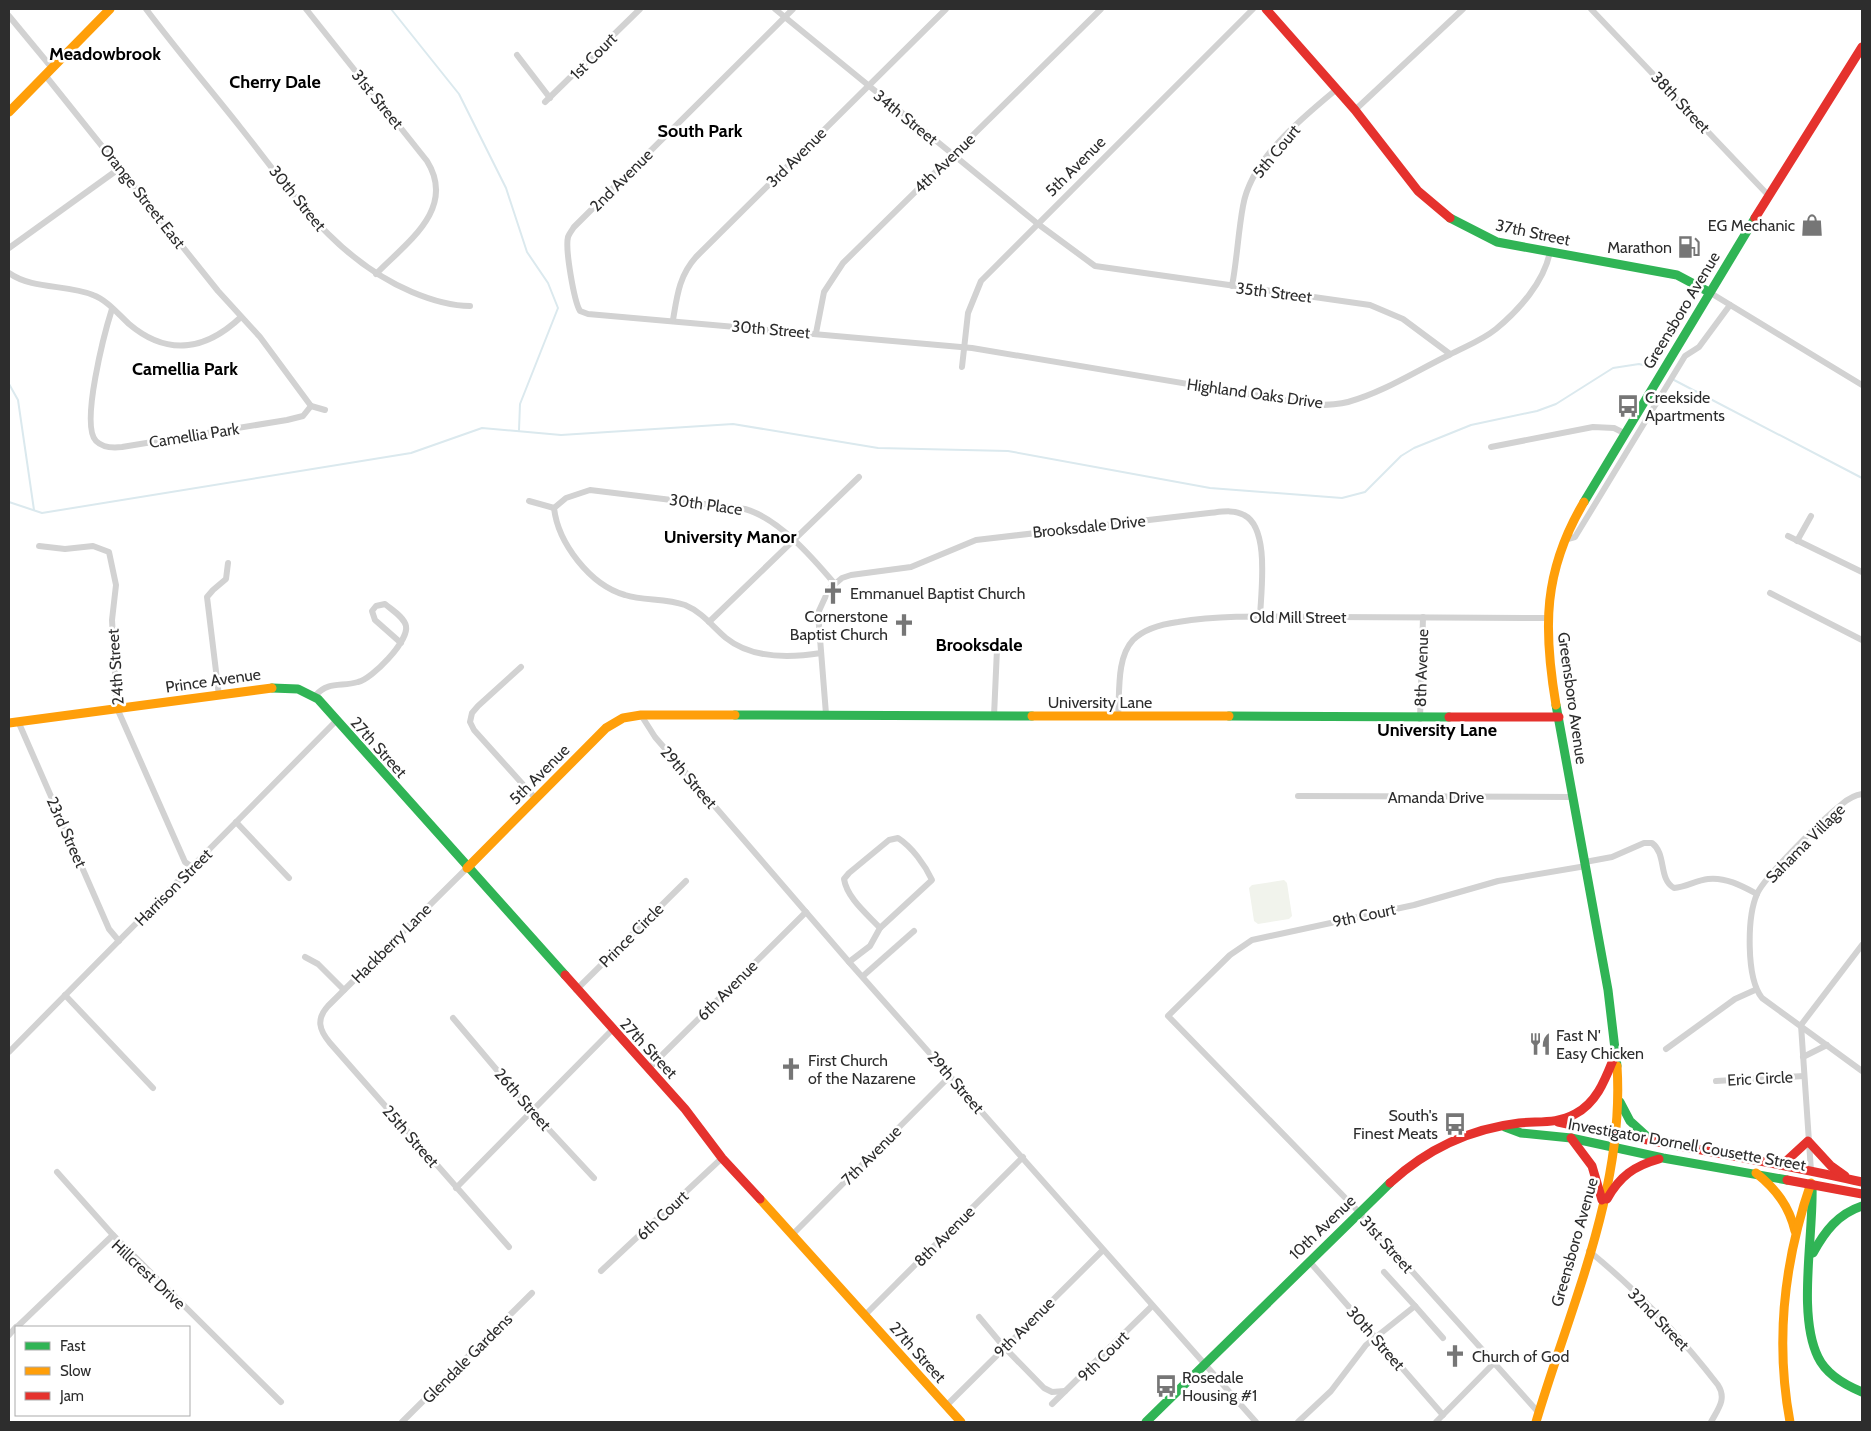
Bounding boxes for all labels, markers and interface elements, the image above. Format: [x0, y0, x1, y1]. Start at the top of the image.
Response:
street label: 1st Court [566, 29, 621, 84]
district label: Meadowbrook [49, 43, 161, 65]
street label: 31st Street [348, 66, 408, 133]
street label: 38th Street [1647, 68, 1714, 137]
district label: Cherry Dale [229, 71, 321, 93]
street label: 34th Street [870, 86, 942, 149]
district label: South Park [658, 120, 743, 142]
street label: 5th Court [1249, 120, 1304, 182]
street label: 3rd Avenue [763, 124, 830, 191]
street label: 4th Avenue [910, 130, 979, 197]
street label: 5th Avenue [1041, 132, 1109, 200]
street label: Orange Street East [96, 140, 189, 253]
street label: 2nd Avenue [586, 145, 657, 216]
street label: 30th Street [265, 162, 330, 235]
shop icon: EG Mechanic [1799, 212, 1825, 238]
street label: 37th Street [1494, 215, 1572, 250]
place label: EG Mechanic [1708, 216, 1795, 235]
fuel station icon: Marathon [1676, 234, 1702, 260]
place label: Marathon [1607, 238, 1672, 257]
street label: Greensboro Avenue [1639, 248, 1724, 372]
street label: 35th Street [1235, 278, 1313, 307]
street label: 30th Street [731, 317, 812, 342]
district label: Camellia Park [132, 358, 238, 380]
street label: Highland Oaks Drive [1186, 375, 1324, 412]
place label: Creekside Apartments [1645, 388, 1725, 425]
bus stop icon: Creekside Apartments [1615, 393, 1641, 419]
street label: Camellia Park [148, 419, 241, 452]
street label: 30th Place [668, 490, 744, 519]
street label: Brooksdale Drive [1032, 511, 1147, 542]
district label: University Manor [664, 526, 796, 548]
church icon: Emmanuel Baptist Church [820, 580, 846, 606]
place label: Emmanuel Baptist Church [850, 584, 1026, 603]
place label: Cornerstone Baptist Church [790, 607, 888, 644]
street label: Old Mill Street [1250, 608, 1347, 627]
church icon: Cornerstone Baptist Church [891, 612, 917, 638]
street label: 24th Street [103, 628, 128, 706]
street label: 8th Avenue [1411, 629, 1432, 707]
street label: Greensboro Avenue [1554, 631, 1591, 765]
district label: Brooksdale [936, 634, 1022, 656]
street label: Prince Avenue [164, 664, 262, 697]
street label: University Lane [1048, 693, 1152, 712]
street label: 27th Street [346, 713, 411, 782]
district label: University Lane [1377, 719, 1497, 741]
street label: 5th Avenue [505, 740, 573, 808]
street label: 29th Street [656, 742, 721, 813]
street label: Amanda Drive [1388, 788, 1484, 807]
street label: 23rd Street [43, 794, 91, 871]
street label: Sahama Village [1762, 800, 1849, 887]
street label: Harrison Street [131, 844, 216, 930]
street label: Prince Circle [595, 899, 667, 971]
street label: 9th Court [1331, 899, 1398, 931]
street label: Hackberry Lane [348, 900, 435, 987]
street label: 6th Avenue [693, 956, 761, 1024]
street label: 27th Street [616, 1014, 682, 1083]
place label: Fast N' Easy Chicken [1556, 1026, 1644, 1063]
restaurant icon: Fast N' Easy Chicken [1527, 1031, 1553, 1057]
street label: 29th Street [923, 1047, 988, 1118]
place label: First Church of the Nazarene [808, 1051, 916, 1088]
church icon: First Church of the Nazarene [778, 1056, 804, 1082]
street label: 26th Street [490, 1064, 555, 1135]
street label: Eric Circle [1727, 1067, 1793, 1090]
street label: 25th Street [379, 1101, 443, 1172]
place label: South's Finest Meats [1353, 1106, 1438, 1143]
bus stop icon: South's Finest Meats [1442, 1111, 1468, 1137]
street label: Investigator Dornell Cousette Street [1566, 1114, 1808, 1175]
street label: 7th Avenue [838, 1122, 905, 1189]
street label: Greensboro Avenue [1547, 1176, 1602, 1309]
street label: 6th Court [632, 1186, 693, 1244]
street label: 10th Avenue [1285, 1191, 1359, 1264]
street label: 8th Avenue [910, 1202, 979, 1271]
street label: 31st Street [1356, 1212, 1418, 1277]
street label: Hillcrest Drive [108, 1235, 189, 1313]
street label: 32nd Street [1624, 1284, 1694, 1355]
street label: 9th Avenue [990, 1293, 1058, 1361]
street label: 30th Street [1343, 1302, 1409, 1375]
street label: Glendale Gardens [418, 1309, 517, 1407]
street label: 27th Street [885, 1318, 950, 1387]
legend [15, 1326, 190, 1416]
street label: 9th Court [1074, 1327, 1133, 1386]
text: Fast [60, 1337, 85, 1355]
church icon: Church of God [1442, 1343, 1468, 1369]
place label: Church of God [1472, 1347, 1569, 1366]
text: Slow [60, 1362, 91, 1380]
place label: Rosedale Housing #1 [1182, 1368, 1257, 1405]
bus stop icon: Rosedale Housing #1 [1153, 1373, 1179, 1399]
text: Jam [59, 1387, 84, 1405]

